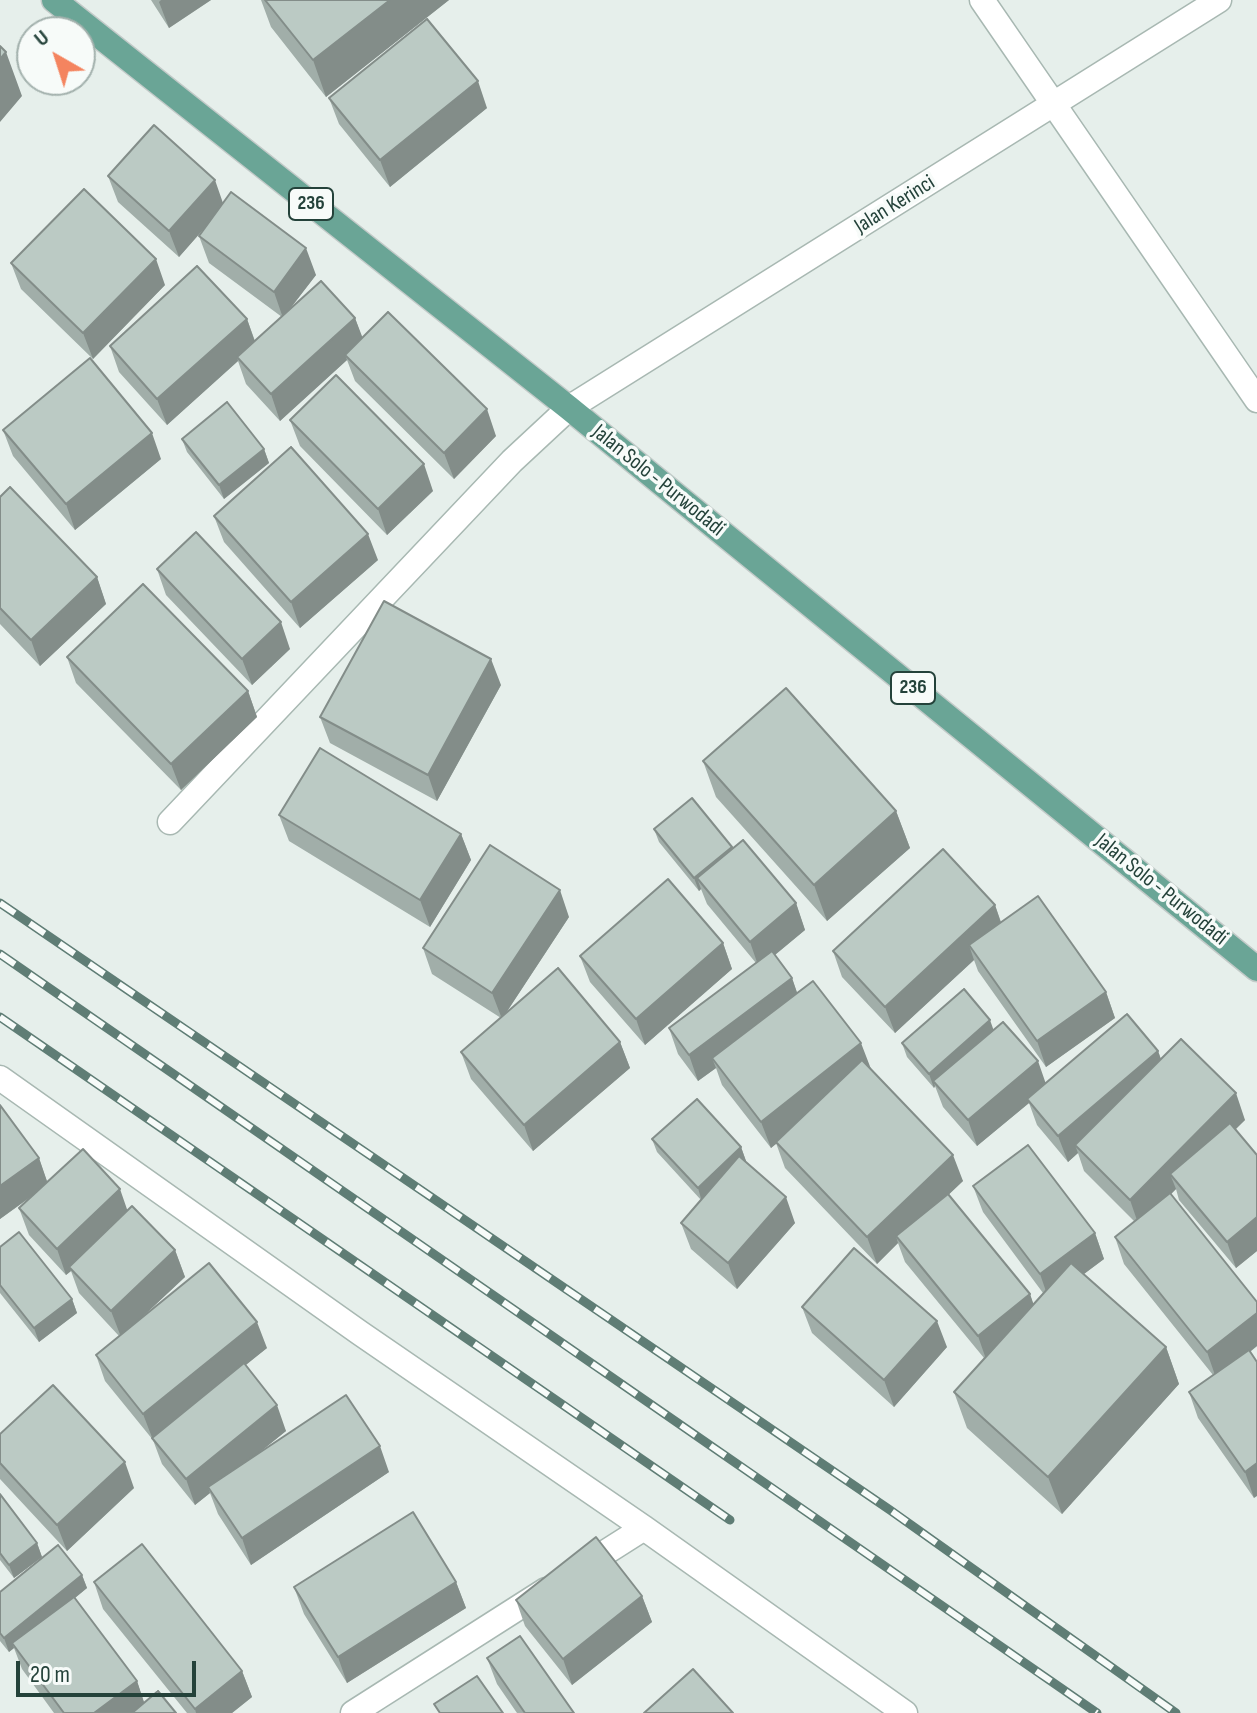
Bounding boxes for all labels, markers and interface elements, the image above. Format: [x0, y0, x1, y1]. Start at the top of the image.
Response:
north arrow [16, 16, 96, 96]
text: U [29, 24, 55, 53]
street label: Jalan Kerinci [850, 170, 940, 240]
road number: 236 [289, 188, 333, 220]
street label: Jalan Solo - Purwodadi [586, 420, 730, 542]
road number: 236 [891, 672, 935, 704]
street label: Jalan Solo - Purwodadi [1089, 829, 1233, 951]
scale bar [20, 1645, 200, 1695]
text: 20 m [30, 1660, 70, 1689]

